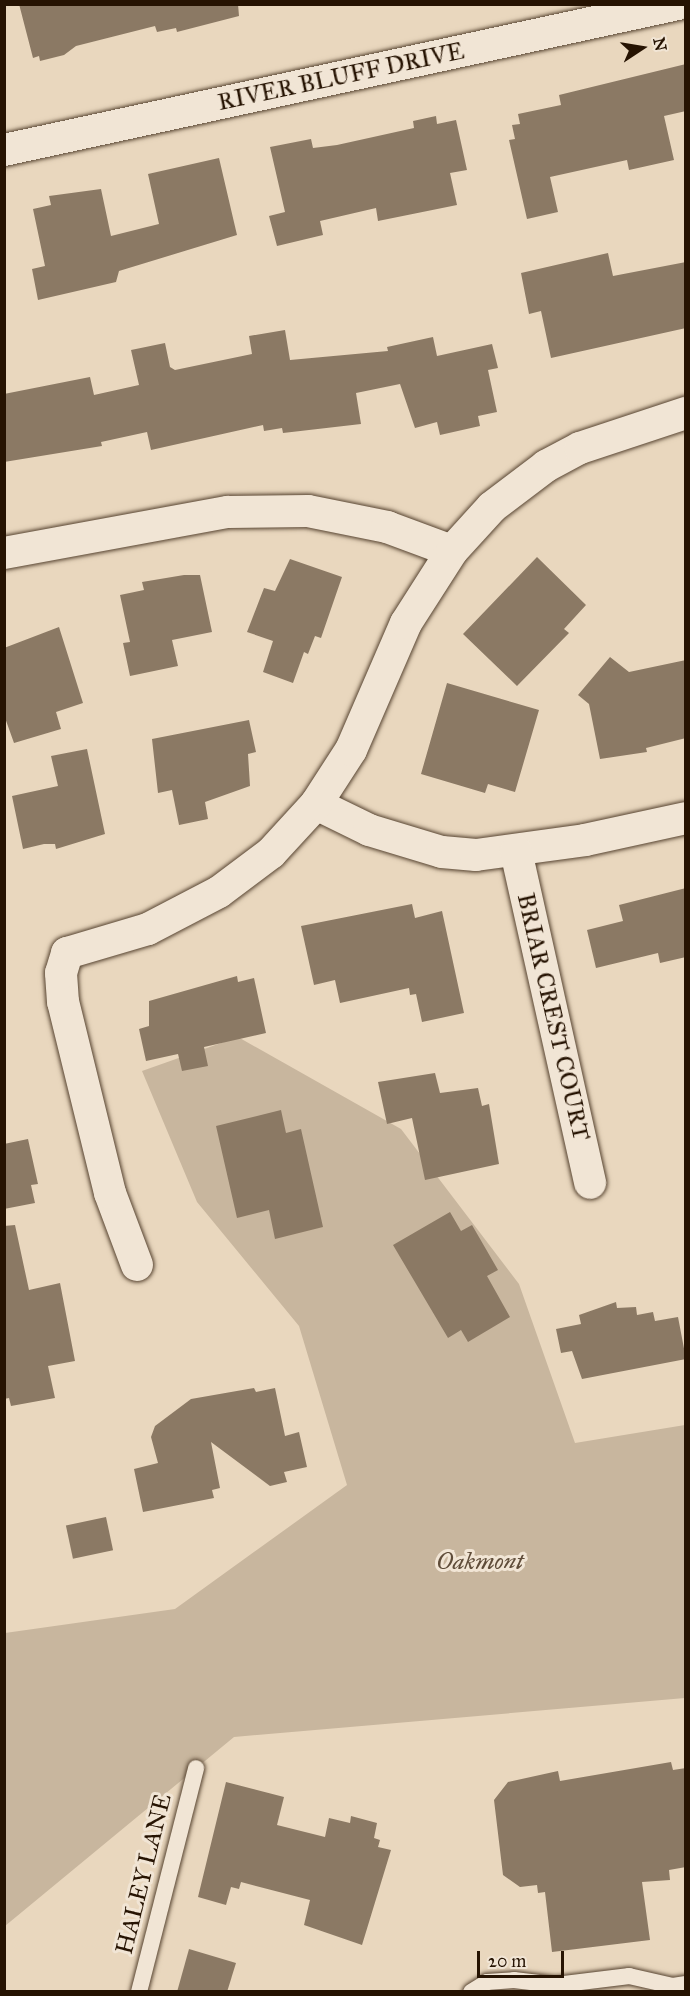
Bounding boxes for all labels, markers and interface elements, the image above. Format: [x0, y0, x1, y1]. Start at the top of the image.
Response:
north arrow [612, 18, 672, 78]
text: N [649, 36, 671, 53]
street label: RIVER BLUFF DRIVE [215, 37, 467, 117]
street label: BRIAR CREST COURT [510, 890, 596, 1144]
park label: Oakmont [436, 1548, 524, 1576]
street label: HALEY LANE [110, 1791, 178, 1957]
scale bar [480, 1939, 567, 1977]
text: 20 m [488, 1950, 526, 1972]

